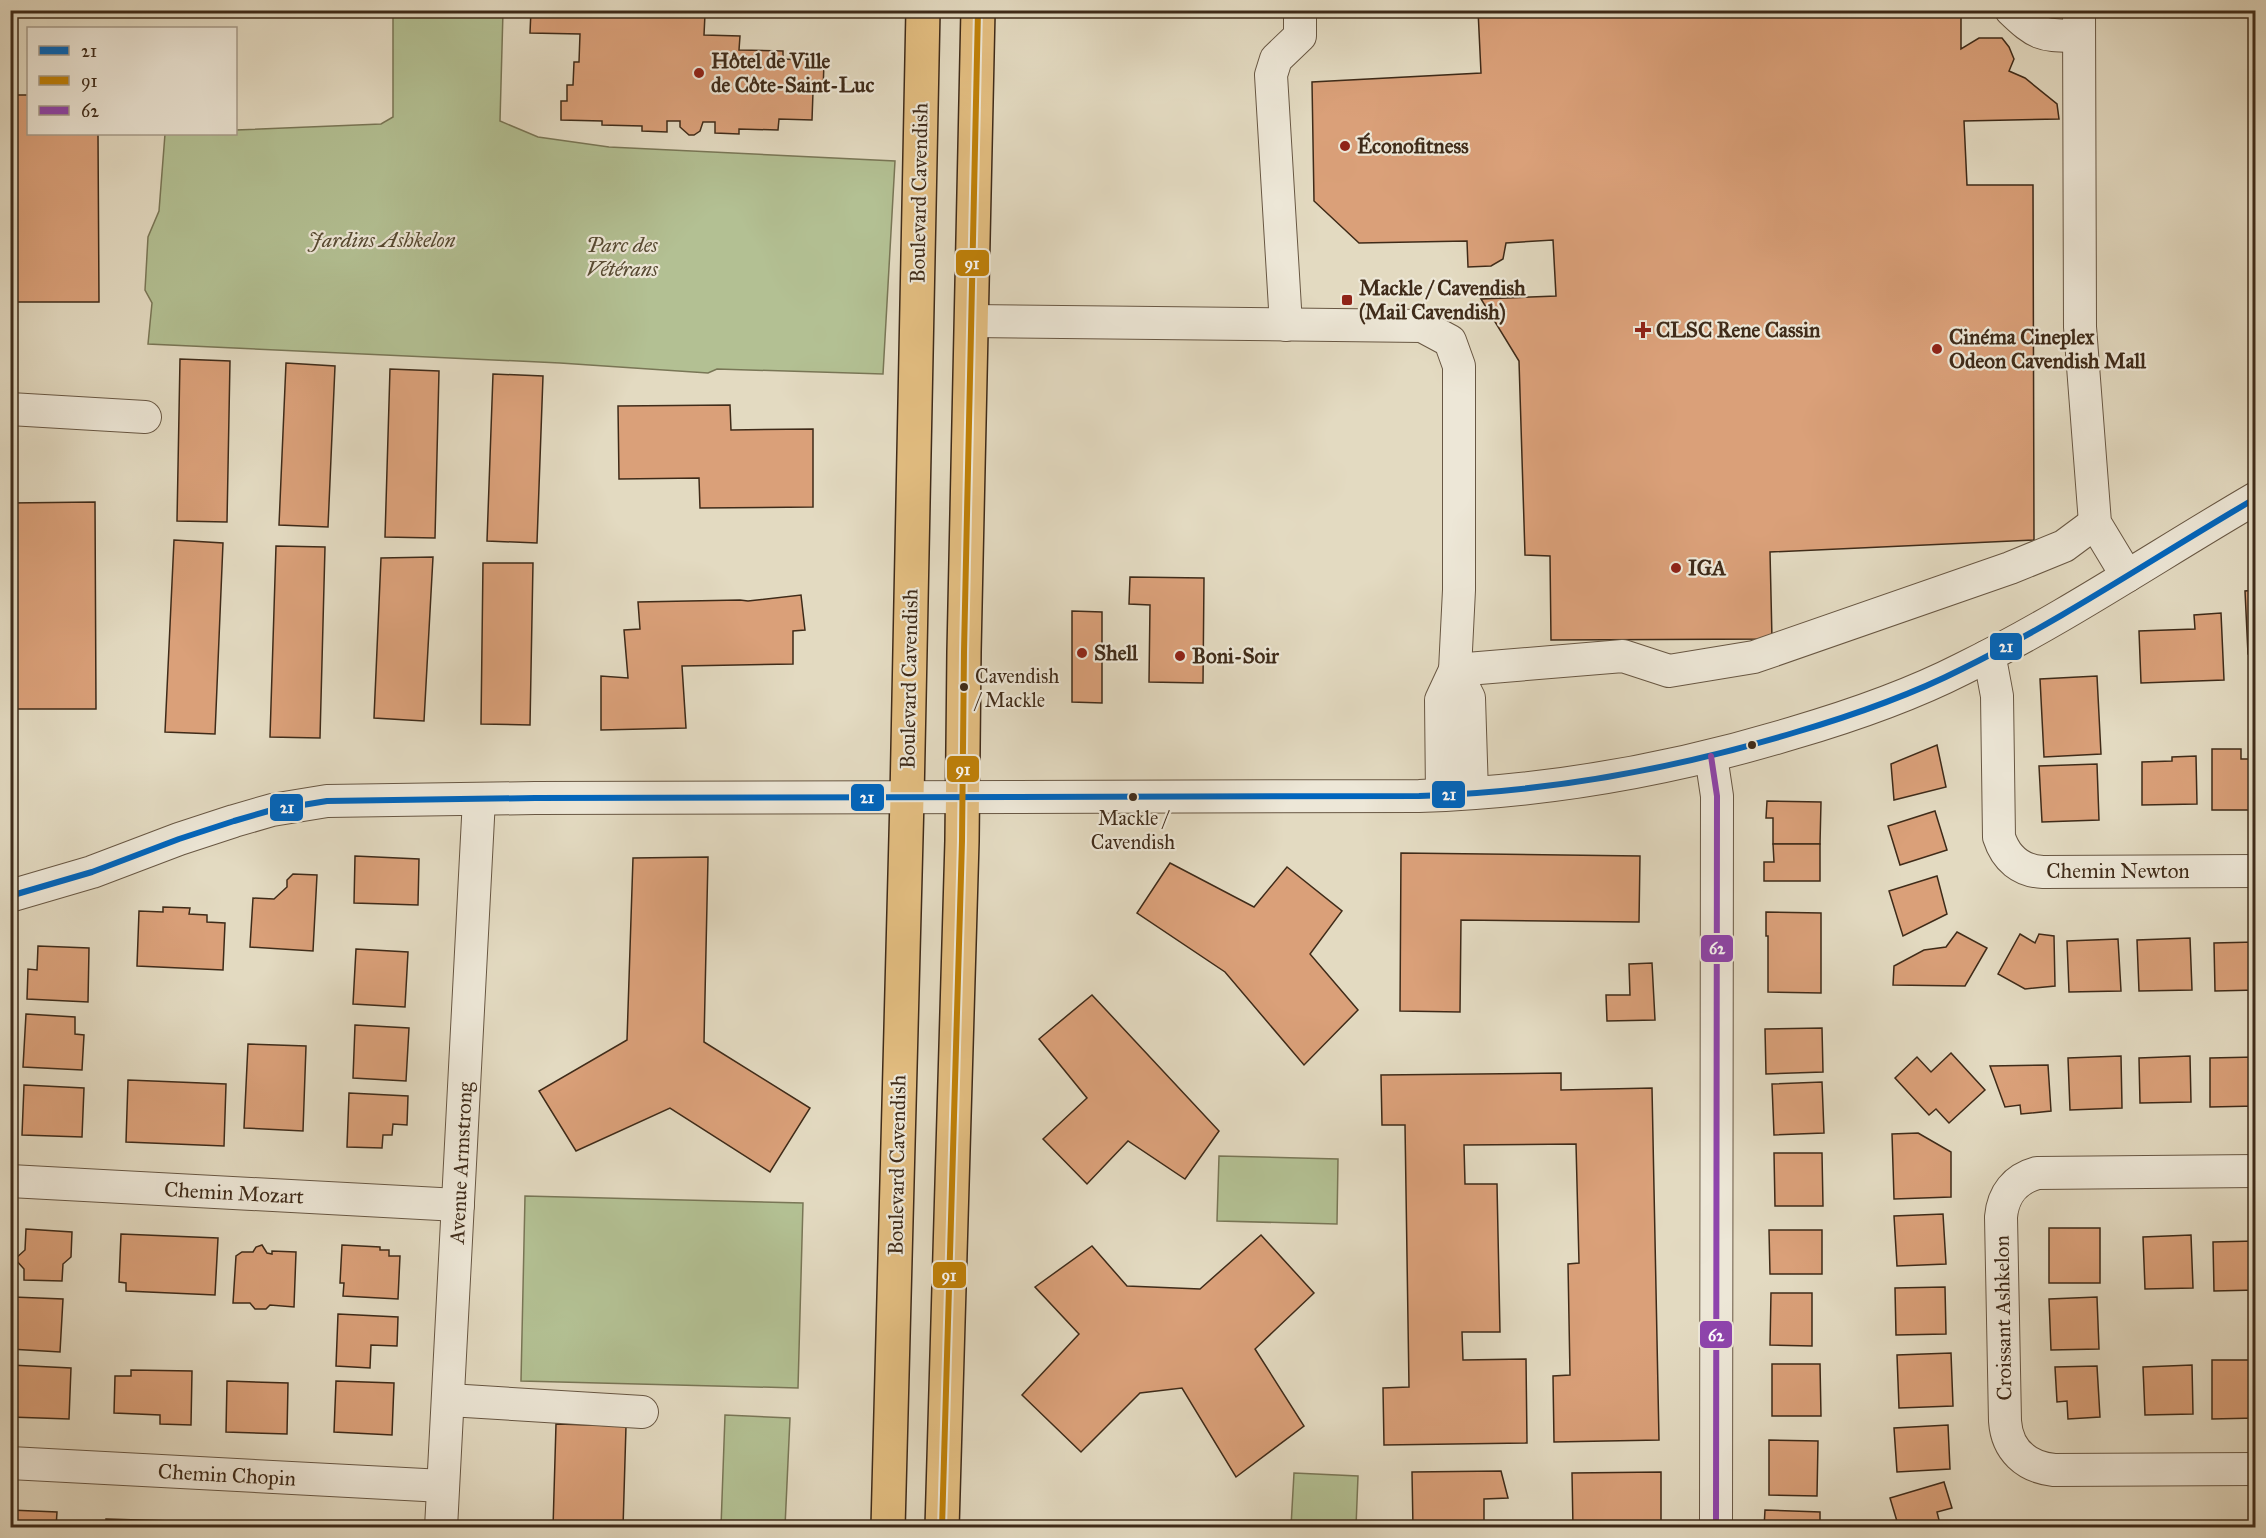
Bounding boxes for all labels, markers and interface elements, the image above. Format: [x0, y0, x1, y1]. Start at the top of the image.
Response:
legend [27, 27, 237, 135]
text: 21 [81, 40, 97, 62]
place label: Hôtel de Ville de Côte-Saint-Luc [711, 48, 874, 98]
marker: Hôtel de Ville de Côte-Saint-Luc [692, 66, 706, 80]
text: 91 [81, 70, 98, 92]
text: 62 [81, 100, 99, 122]
street label: Boulevard Cavendish [904, 102, 934, 283]
place label: Éconofitness [1357, 132, 1469, 159]
marker: Éconofitness [1338, 139, 1352, 153]
park label: Jardins Ashkelon [308, 227, 455, 253]
park label: Parc des Vétérans [586, 232, 659, 282]
line badge: 91 [955, 249, 990, 277]
text: 91 [965, 254, 980, 274]
place label: Mackle / Cavendish (Mail Cavendish) [1359, 275, 1526, 325]
marker: Mackle / Cavendish (Mail Cavendish) [1340, 293, 1354, 307]
place label: CLSC Rene Cassin [1656, 317, 1821, 343]
marker: CLSC Rene Cassin [1634, 321, 1652, 339]
place label: Cinéma Cineplex Odeon Cavendish Mall [1949, 324, 2147, 374]
marker: Cinéma Cineplex Odeon Cavendish Mall [1930, 342, 1944, 356]
place label: IGA [1688, 555, 1727, 581]
marker: IGA [1669, 561, 1683, 575]
street label: Boulevard Cavendish [894, 588, 924, 769]
line badge: 21 [1989, 632, 2023, 661]
text: 21 [1999, 637, 2014, 656]
place label: Shell [1094, 640, 1139, 666]
place label: Boni-Soir [1192, 643, 1280, 669]
marker: Shell [1075, 646, 1089, 660]
marker: Boni-Soir [1173, 649, 1187, 663]
place label: Cavendish / Mackle [973, 664, 1059, 712]
marker: Cavendish / Mackle [958, 681, 970, 693]
unlabelled marker [1746, 739, 1758, 751]
line badge: 91 [946, 755, 980, 783]
text: 91 [956, 760, 971, 780]
line badge: 21 [1431, 780, 1466, 809]
line badge: 21 [850, 783, 885, 812]
text: 21 [1442, 785, 1457, 804]
text: 21 [860, 788, 875, 807]
marker: Mackle / Cavendish [1127, 791, 1139, 803]
line badge: 21 [269, 793, 304, 822]
text: 21 [280, 798, 295, 817]
place label: Mackle / Cavendish [1091, 806, 1175, 854]
street label: Chemin Newton [2046, 858, 2190, 884]
line badge: 62 [1700, 934, 1734, 963]
text: 62 [1709, 939, 1726, 958]
street label: Boulevard Cavendish [882, 1074, 912, 1255]
street label: Avenue Armstrong [444, 1081, 478, 1246]
street label: Chemin Mozart [163, 1176, 305, 1210]
street label: Croissant Ashkelon [1989, 1235, 2017, 1401]
line badge: 91 [932, 1261, 967, 1289]
text: 91 [942, 1266, 957, 1286]
line badge: 62 [1699, 1320, 1733, 1349]
text: 62 [1708, 1326, 1725, 1345]
street label: Chemin Chopin [157, 1458, 297, 1492]

